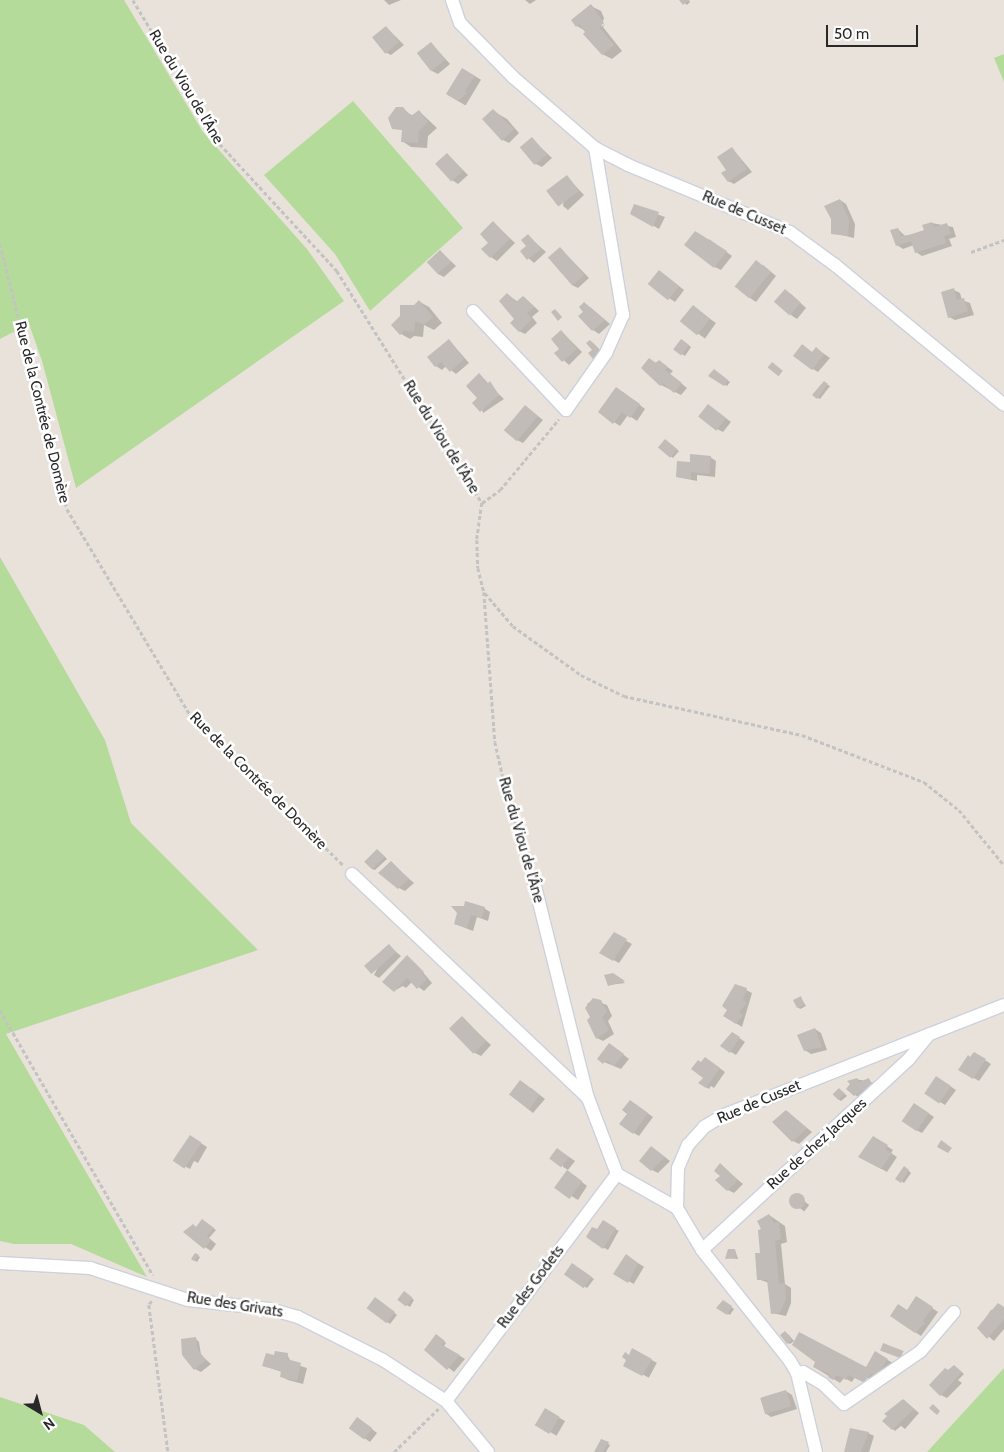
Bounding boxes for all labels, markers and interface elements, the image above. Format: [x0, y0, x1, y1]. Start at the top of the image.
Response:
scale bar [829, 15, 922, 47]
text: 50 m [834, 25, 869, 43]
street label: Rue du Viou de l'Âne [145, 27, 227, 147]
street label: Rue de Cusset [699, 187, 789, 239]
street label: Rue de la Contrée de Domère [11, 319, 73, 505]
street label: Rue du Viou de l'Âne [399, 377, 483, 497]
street label: Rue de la Contrée de Domère [186, 709, 330, 853]
street label: Rue du Viou de l'Âne [494, 775, 548, 905]
street label: Rue de Cusset [714, 1076, 804, 1128]
street label: Rue de chez Jacques [763, 1095, 871, 1193]
street label: Rue des Godets [494, 1242, 568, 1332]
street label: Rue des Grivats [186, 1289, 284, 1321]
north arrow [15, 1387, 65, 1437]
text: N [40, 1414, 58, 1434]

